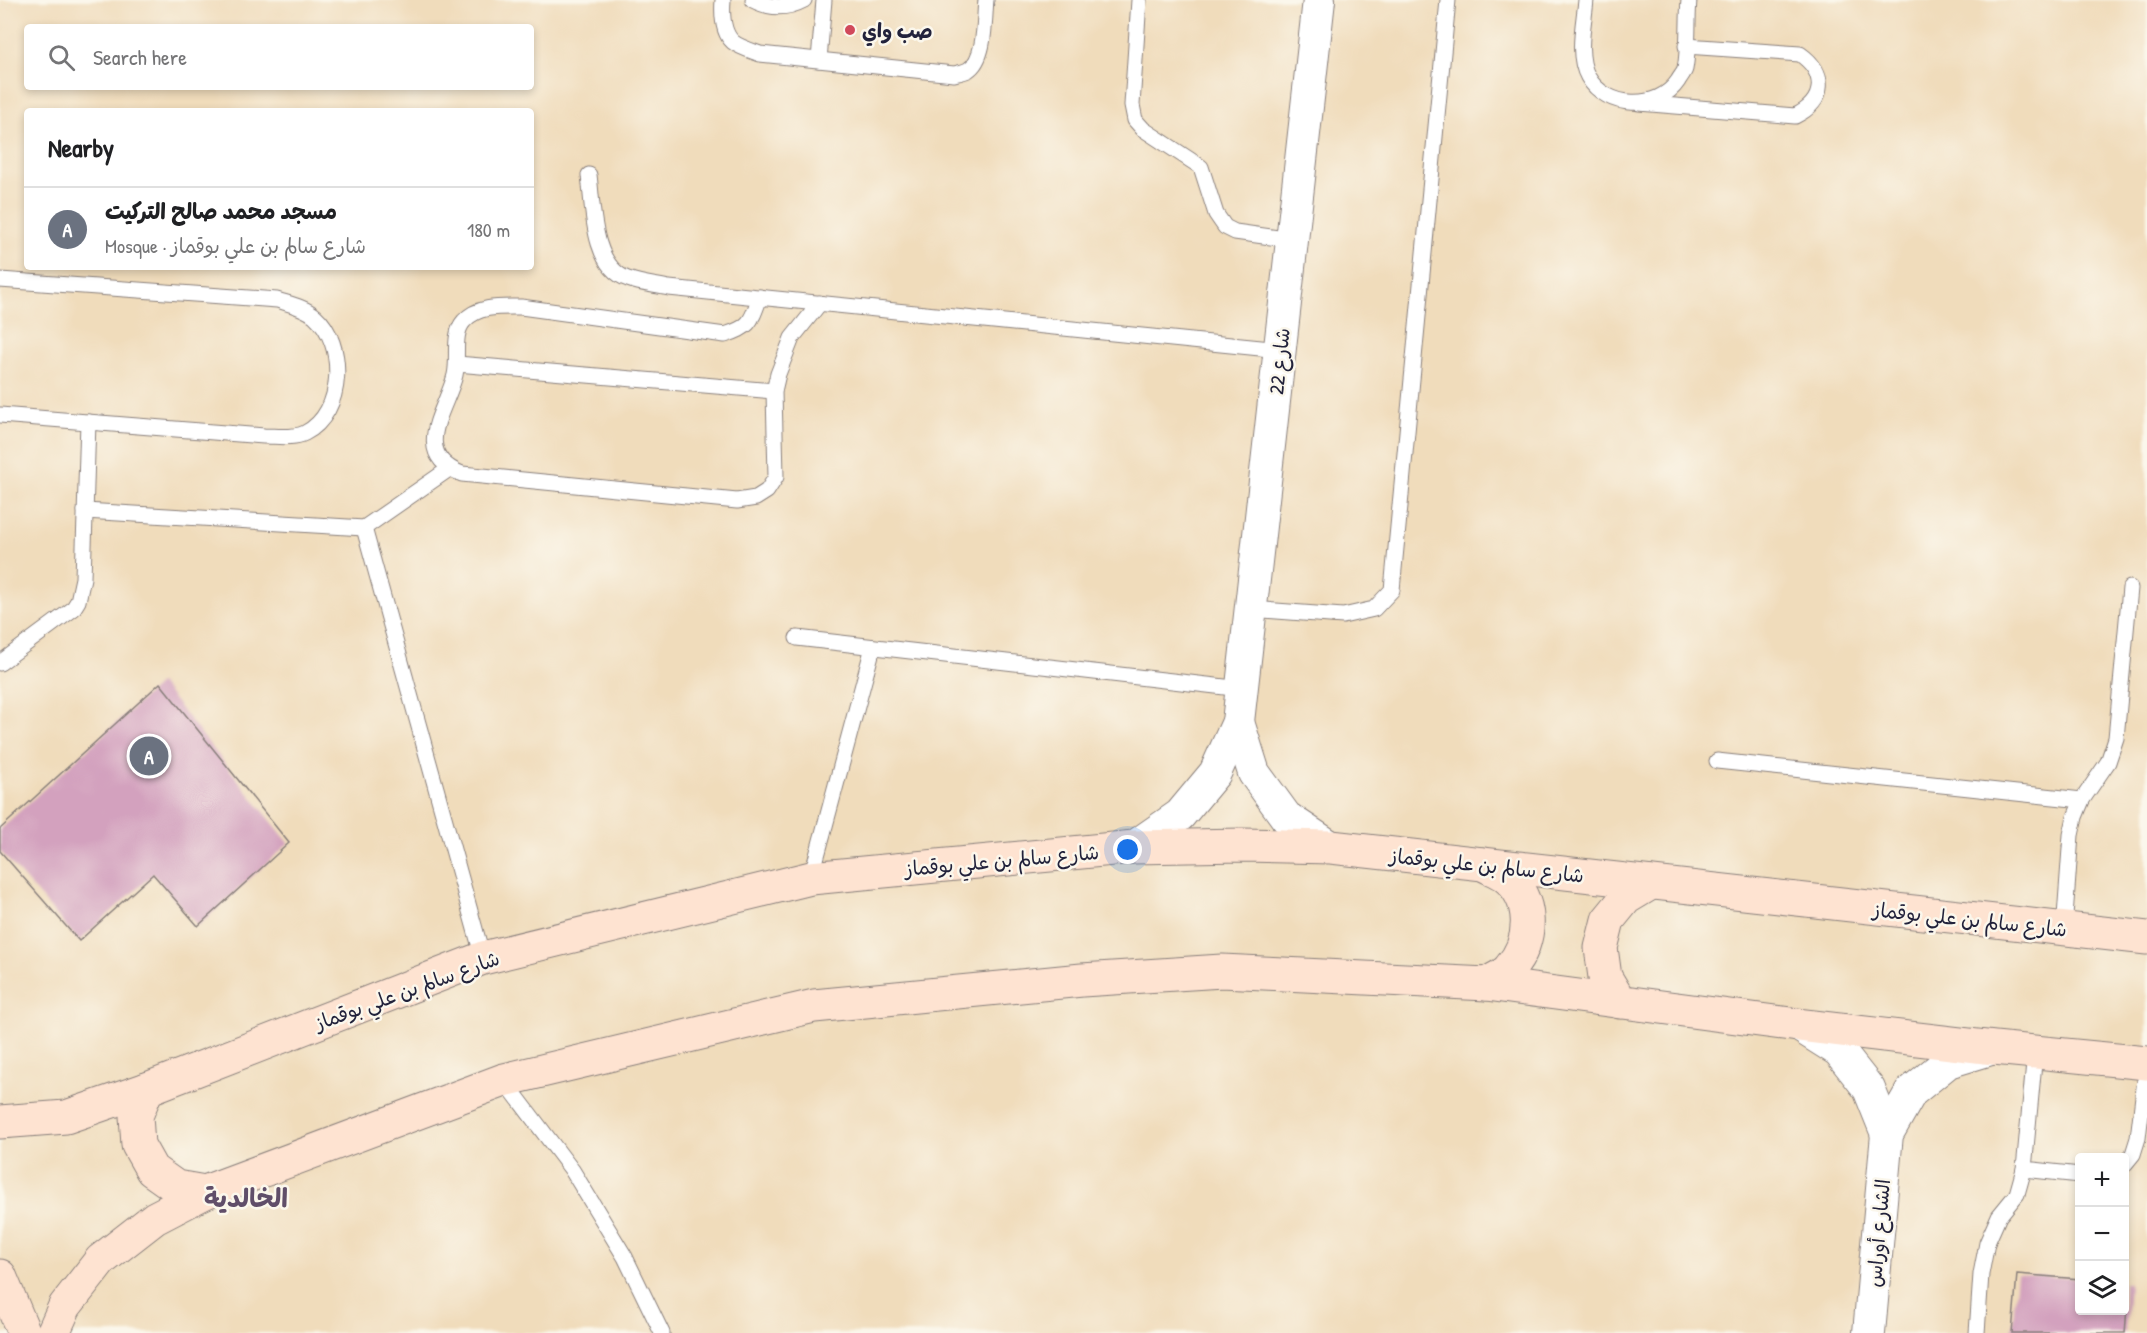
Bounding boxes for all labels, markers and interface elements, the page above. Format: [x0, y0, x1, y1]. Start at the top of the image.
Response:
place label: صب واي [862, 17, 933, 47]
marker: صب واي [843, 23, 857, 37]
search box [24, 24, 534, 90]
icon: search [45, 41, 78, 74]
text: Search here [93, 42, 187, 72]
text: Nearby [48, 130, 114, 165]
text: مسجد محمد صالح التركيت [105, 196, 337, 226]
text: A [63, 216, 72, 243]
text: 180 m [467, 216, 510, 243]
text: Mosque · شارع سالم بن علي بوقماز [105, 232, 366, 259]
street label: شارع 22 [1262, 326, 1297, 396]
pin: A [130, 734, 168, 778]
your location [1113, 835, 1142, 864]
street label: شارع سالم بن علي بوقماز [902, 838, 1101, 887]
street label: شارع سالم بن علي بوقماز [1386, 841, 1585, 894]
street label: شارع سالم بن علي بوقماز [1869, 895, 2068, 948]
street label: شارع سالم بن علي بوقماز [309, 944, 505, 1041]
map controls [2075, 1153, 2129, 1315]
button: + [2075, 1153, 2129, 1207]
street label: الشارع أوراس [1860, 1178, 1897, 1288]
district label: الخالدية [204, 1180, 288, 1215]
button: − [2075, 1207, 2129, 1261]
button: layers [2075, 1261, 2129, 1315]

